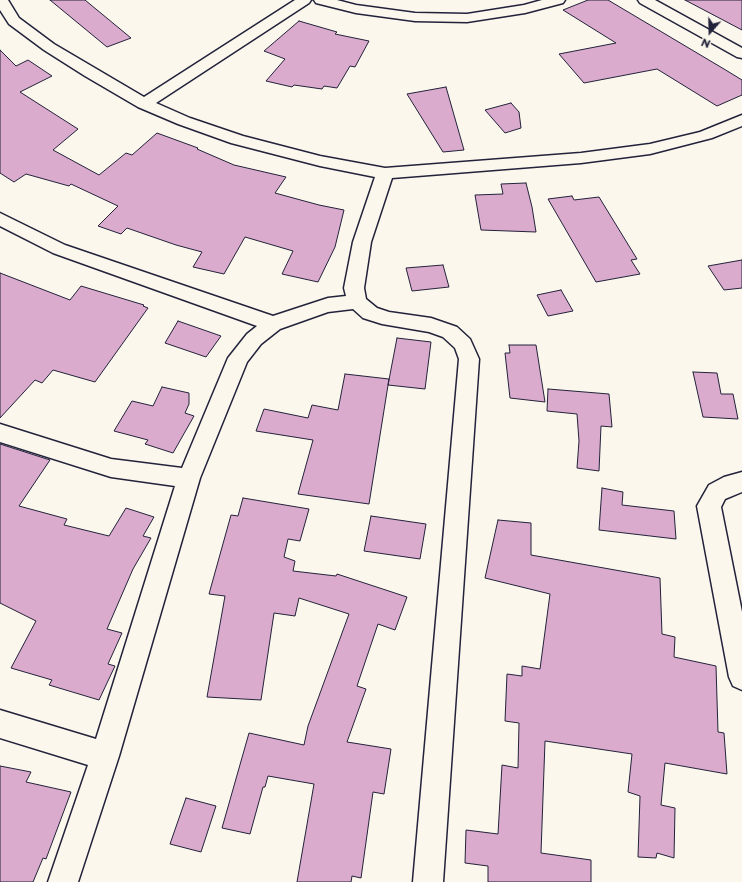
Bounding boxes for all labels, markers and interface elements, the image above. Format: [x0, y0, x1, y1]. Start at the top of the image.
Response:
north arrow [690, 12, 730, 52]
text: N [699, 34, 713, 53]

